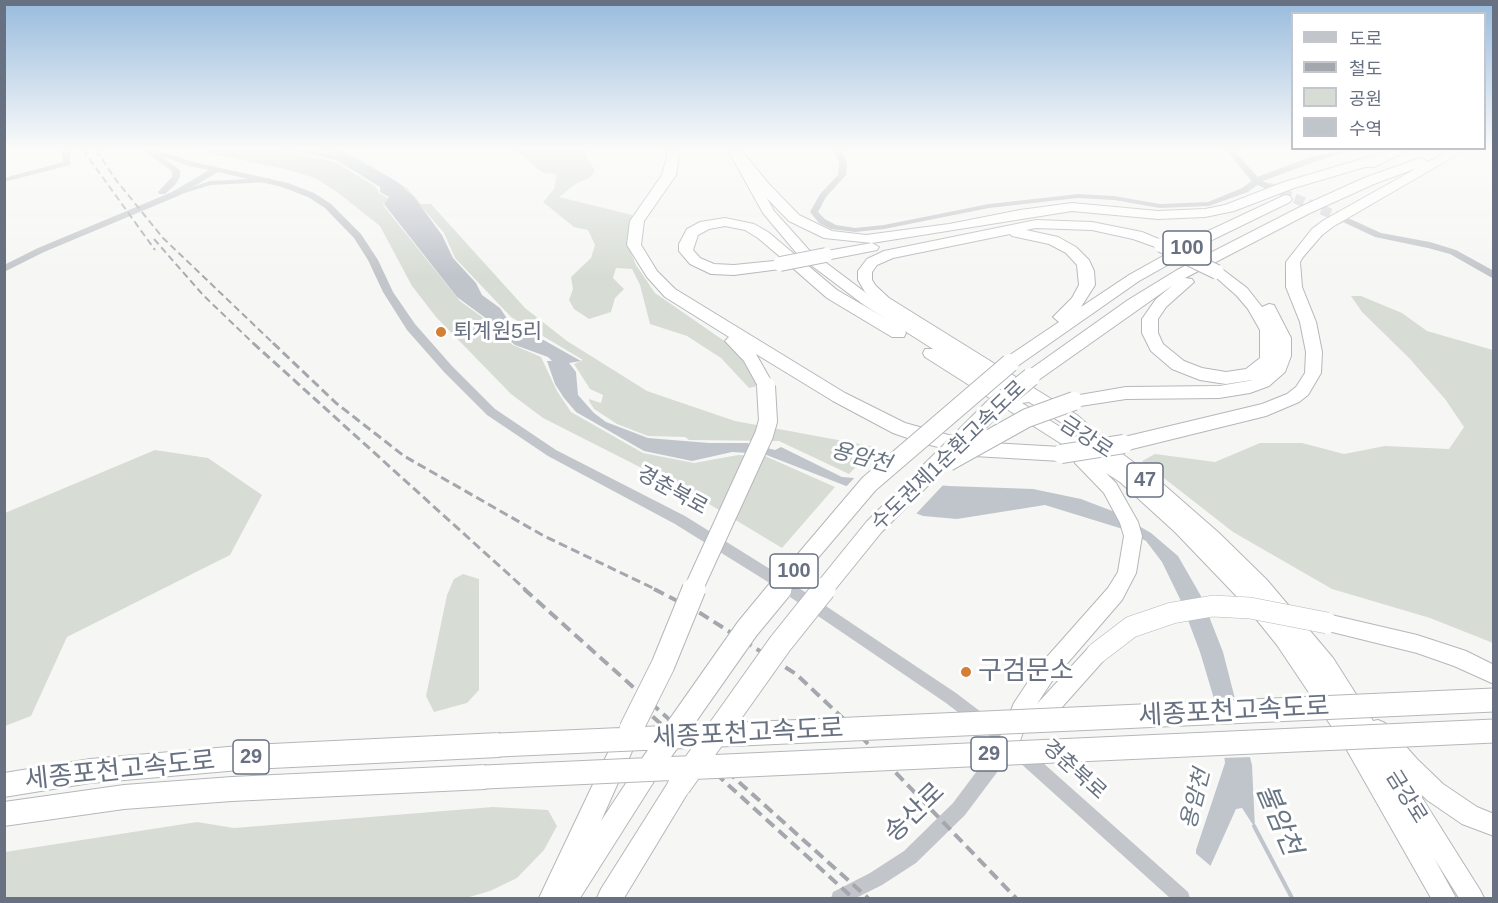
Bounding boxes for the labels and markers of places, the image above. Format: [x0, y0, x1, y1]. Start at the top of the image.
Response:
place label: 퇴계원5리 [453, 319, 542, 345]
marker: 퇴계원5리 [434, 325, 448, 339]
place label: 구검문소 [978, 656, 1074, 688]
marker: 구검문소 [959, 665, 973, 679]

